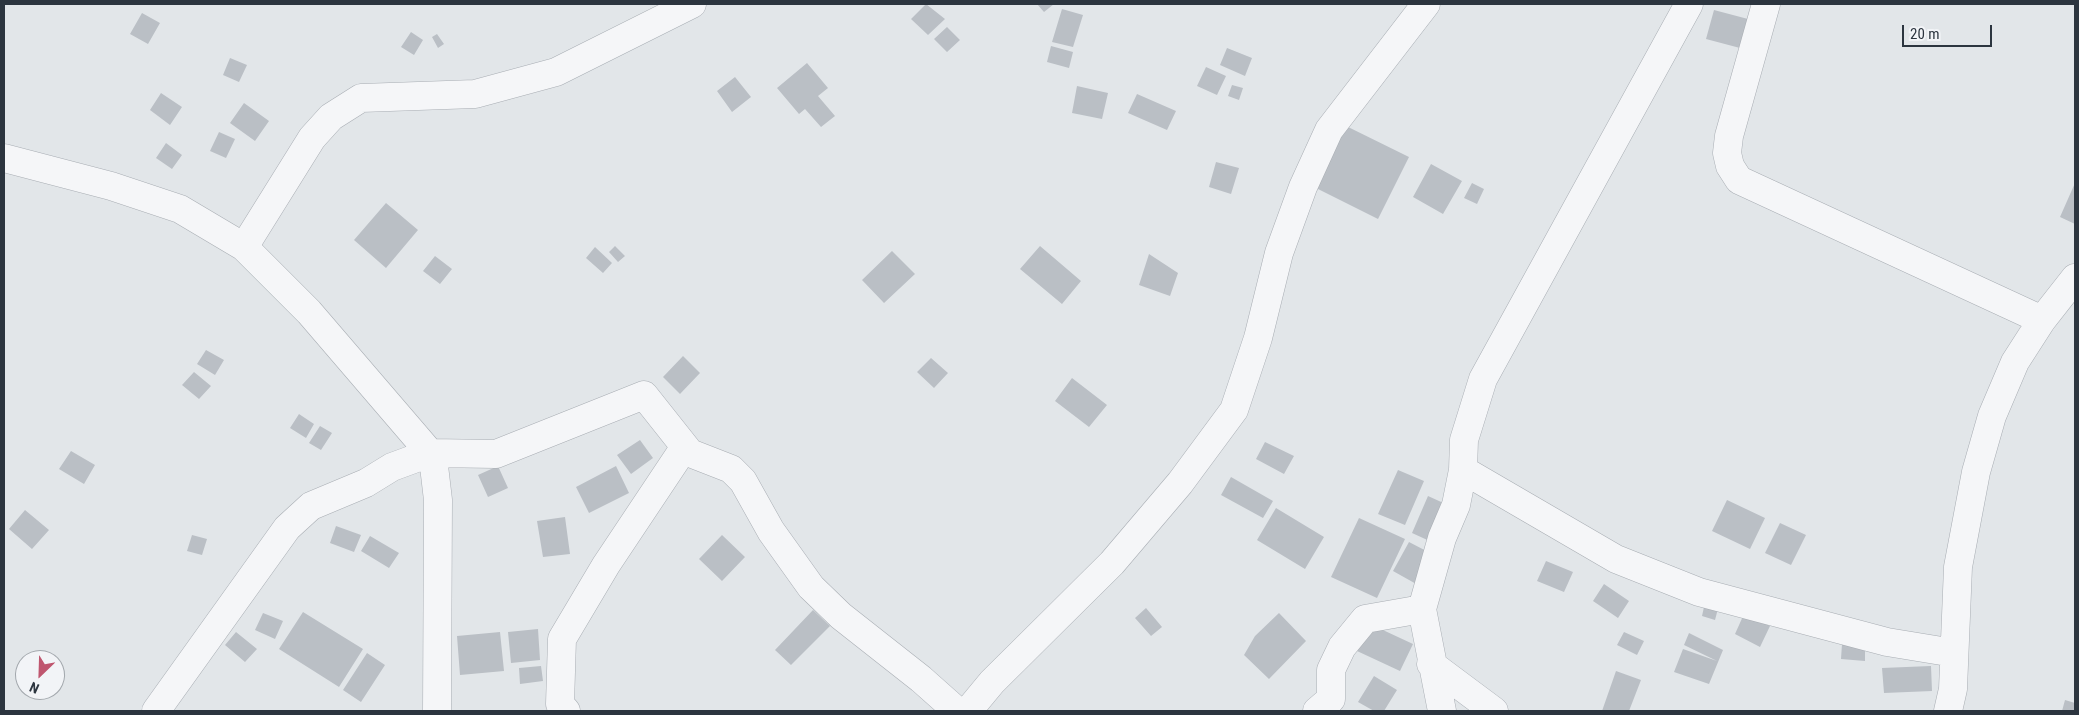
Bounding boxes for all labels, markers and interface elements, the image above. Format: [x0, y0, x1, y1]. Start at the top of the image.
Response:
scale bar [1904, 15, 1994, 47]
text: 20 m [1910, 25, 1940, 43]
north arrow [15, 650, 65, 700]
text: N [27, 679, 41, 697]

